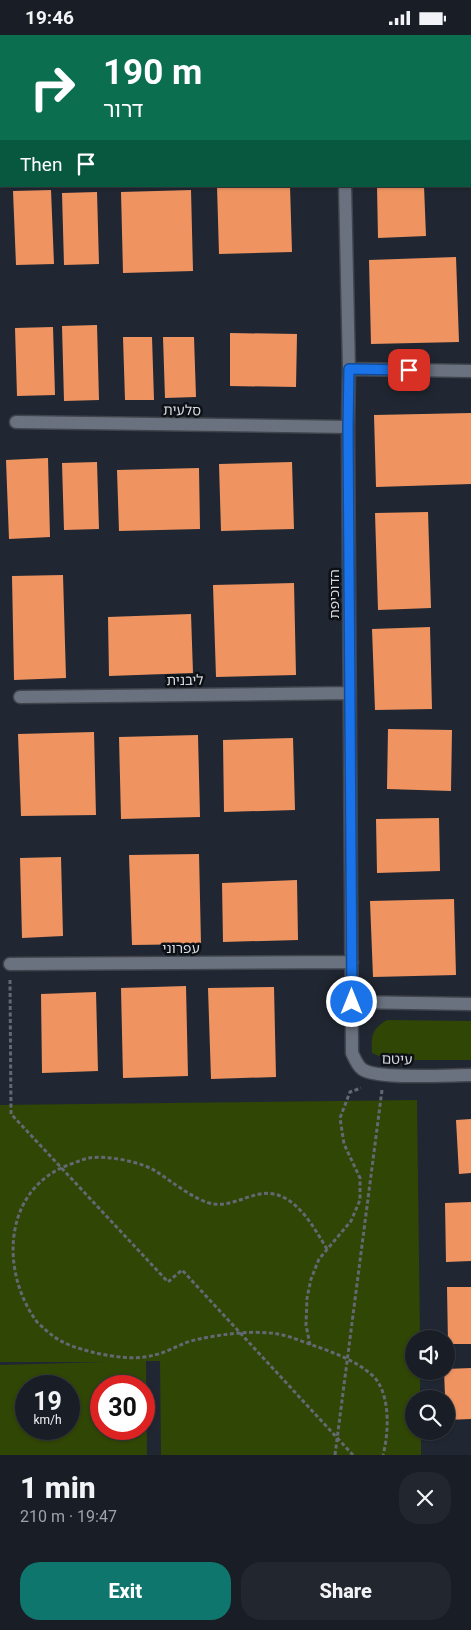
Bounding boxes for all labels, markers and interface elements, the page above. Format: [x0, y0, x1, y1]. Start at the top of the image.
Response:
text: 19:46 [25, 6, 74, 29]
text: 190 m [103, 52, 202, 93]
icon: right [20, 55, 85, 120]
text: דרור [103, 97, 144, 122]
icon: arrive [72, 150, 100, 178]
text: Then [20, 153, 62, 176]
pin [388, 349, 430, 391]
icon: arrive [395, 356, 423, 384]
street label: סלעית [163, 402, 201, 418]
street label: הדוכיפת [326, 569, 342, 619]
street label: ליבנית [166, 672, 204, 688]
street label: עפרוני [162, 940, 200, 956]
position arrow [325, 975, 377, 1027]
street label: עיטם [381, 1050, 413, 1068]
map controls [405, 1330, 455, 1440]
button: sound [405, 1330, 455, 1380]
speed limit sign: 30 [90, 1375, 155, 1440]
text: 19 [33, 1387, 62, 1416]
button: search [405, 1390, 455, 1440]
text: km/h [33, 1413, 62, 1427]
text: 1 min [20, 1470, 96, 1505]
button: close [399, 1472, 451, 1524]
text: 210 m · 19:47 [20, 1507, 117, 1526]
button: Exit [20, 1562, 231, 1620]
button: Share [241, 1562, 451, 1620]

